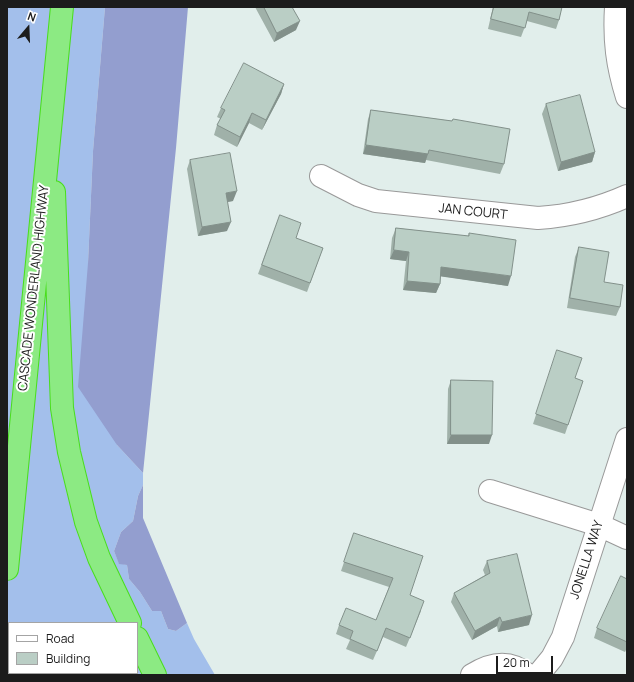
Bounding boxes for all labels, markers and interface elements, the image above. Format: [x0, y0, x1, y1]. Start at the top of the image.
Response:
north arrow [8, 8, 48, 48]
text: N [26, 8, 38, 25]
street label: CASCADE WONDERLAND HIGHWAY [15, 184, 53, 392]
street label: JAN COURT [438, 201, 508, 223]
street label: JONELLA WAY [567, 519, 607, 601]
legend [8, 622, 138, 674]
text: Road [46, 630, 74, 647]
scale bar [498, 648, 555, 674]
text: Building [46, 650, 90, 667]
text: 20 m [503, 654, 530, 671]

